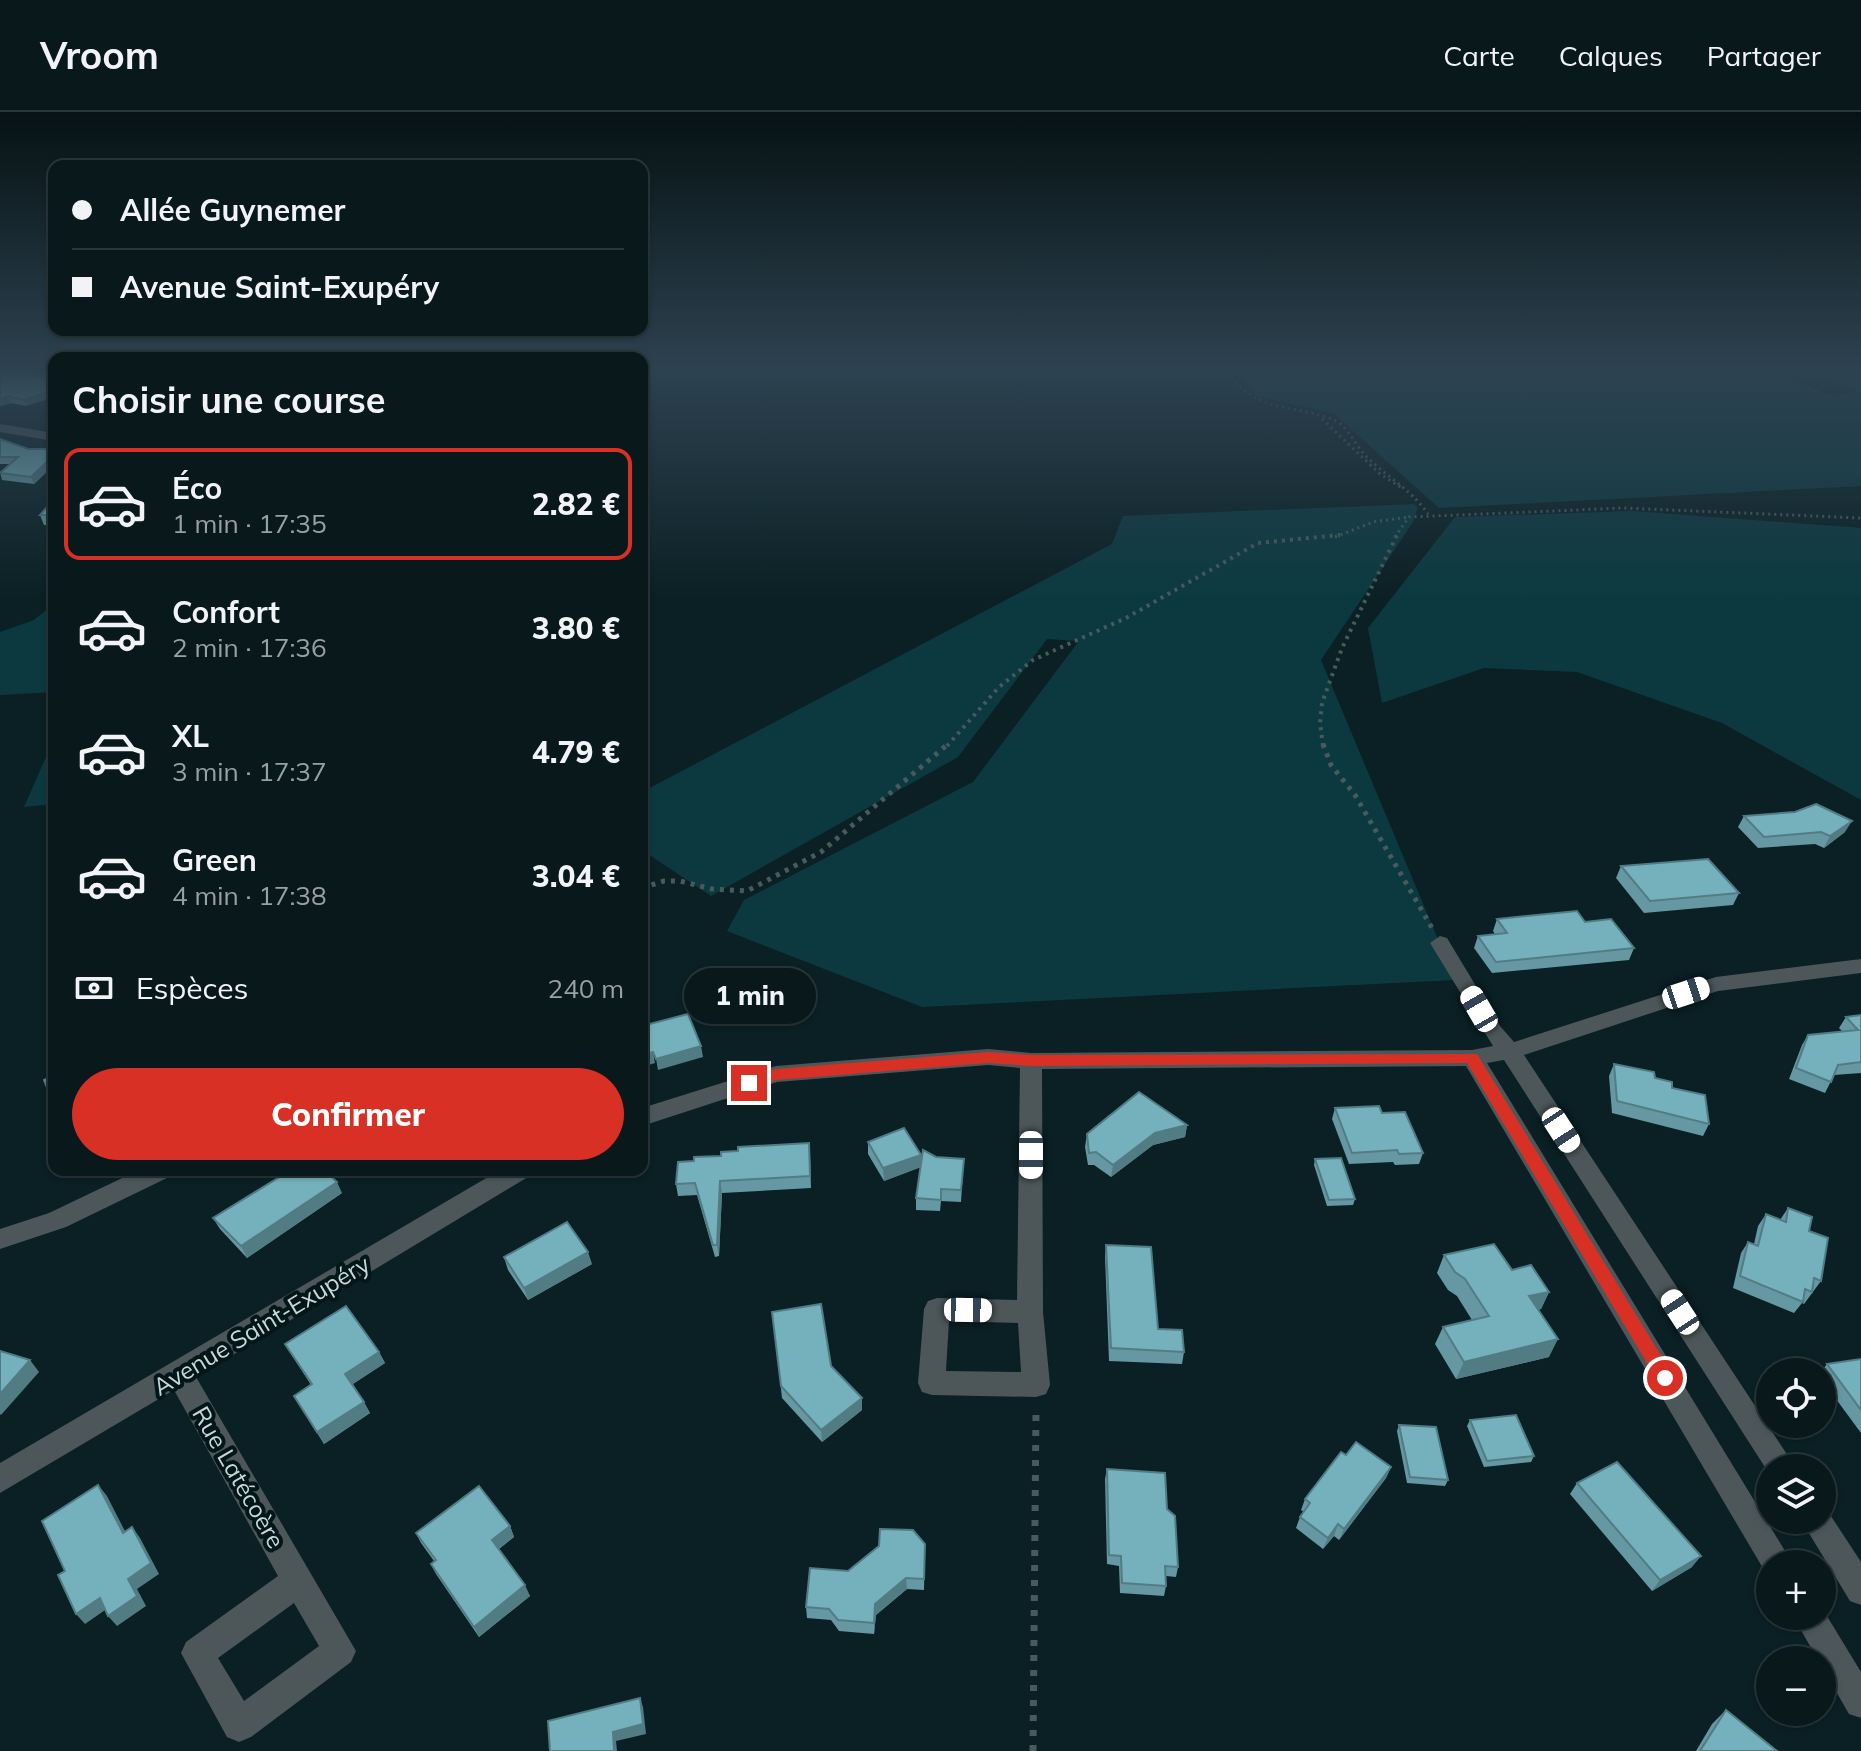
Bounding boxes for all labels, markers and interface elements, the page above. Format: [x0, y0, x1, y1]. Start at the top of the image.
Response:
text: Vroom [40, 31, 159, 79]
text: Carte [1443, 38, 1515, 73]
text: Calques [1559, 38, 1663, 73]
text: Partager [1707, 38, 1821, 73]
text: Allée Guynemer [120, 191, 345, 229]
text: Avenue Saint-Exupéry [120, 268, 439, 306]
text: Choisir une course [72, 377, 386, 422]
icon: car [76, 468, 148, 540]
text: Éco [172, 469, 222, 507]
text: 2.82 € [532, 485, 620, 523]
text: 1 min · 17:35 [172, 507, 327, 540]
icon: car [76, 592, 148, 664]
text: Confort [172, 593, 280, 631]
text: 3.80 € [532, 609, 620, 647]
text: 2 min · 17:36 [172, 631, 327, 664]
icon: car [76, 716, 148, 788]
text: XL [172, 717, 209, 755]
text: 4.79 € [532, 733, 620, 771]
text: 3 min · 17:37 [172, 755, 327, 788]
icon: car [76, 840, 148, 912]
text: Green [172, 841, 257, 879]
text: 3.04 € [532, 857, 620, 895]
text: 4 min · 17:38 [172, 879, 327, 912]
icon: cash [72, 966, 116, 1010]
callout: 1 min [683, 967, 815, 1023]
text: Espèces [136, 969, 248, 1007]
text: 240 m [548, 972, 624, 1005]
car [1659, 974, 1713, 1012]
text: 1 min [715, 979, 785, 1012]
car [1457, 982, 1501, 1036]
route end [731, 1065, 767, 1101]
button: Confirmer [72, 1068, 624, 1160]
car [1538, 1103, 1584, 1157]
car [1019, 1131, 1043, 1179]
street label: Avenue Saint-Exupéry [147, 1248, 375, 1402]
car [1657, 1285, 1703, 1339]
car [944, 1298, 992, 1322]
map controls [1756, 1358, 1836, 1726]
button: locate [1756, 1358, 1836, 1438]
route start [1647, 1360, 1683, 1396]
street label: Rue Latécoère [186, 1401, 292, 1553]
button: layers [1756, 1454, 1836, 1534]
button: + [1756, 1550, 1836, 1630]
button: − [1756, 1646, 1836, 1726]

